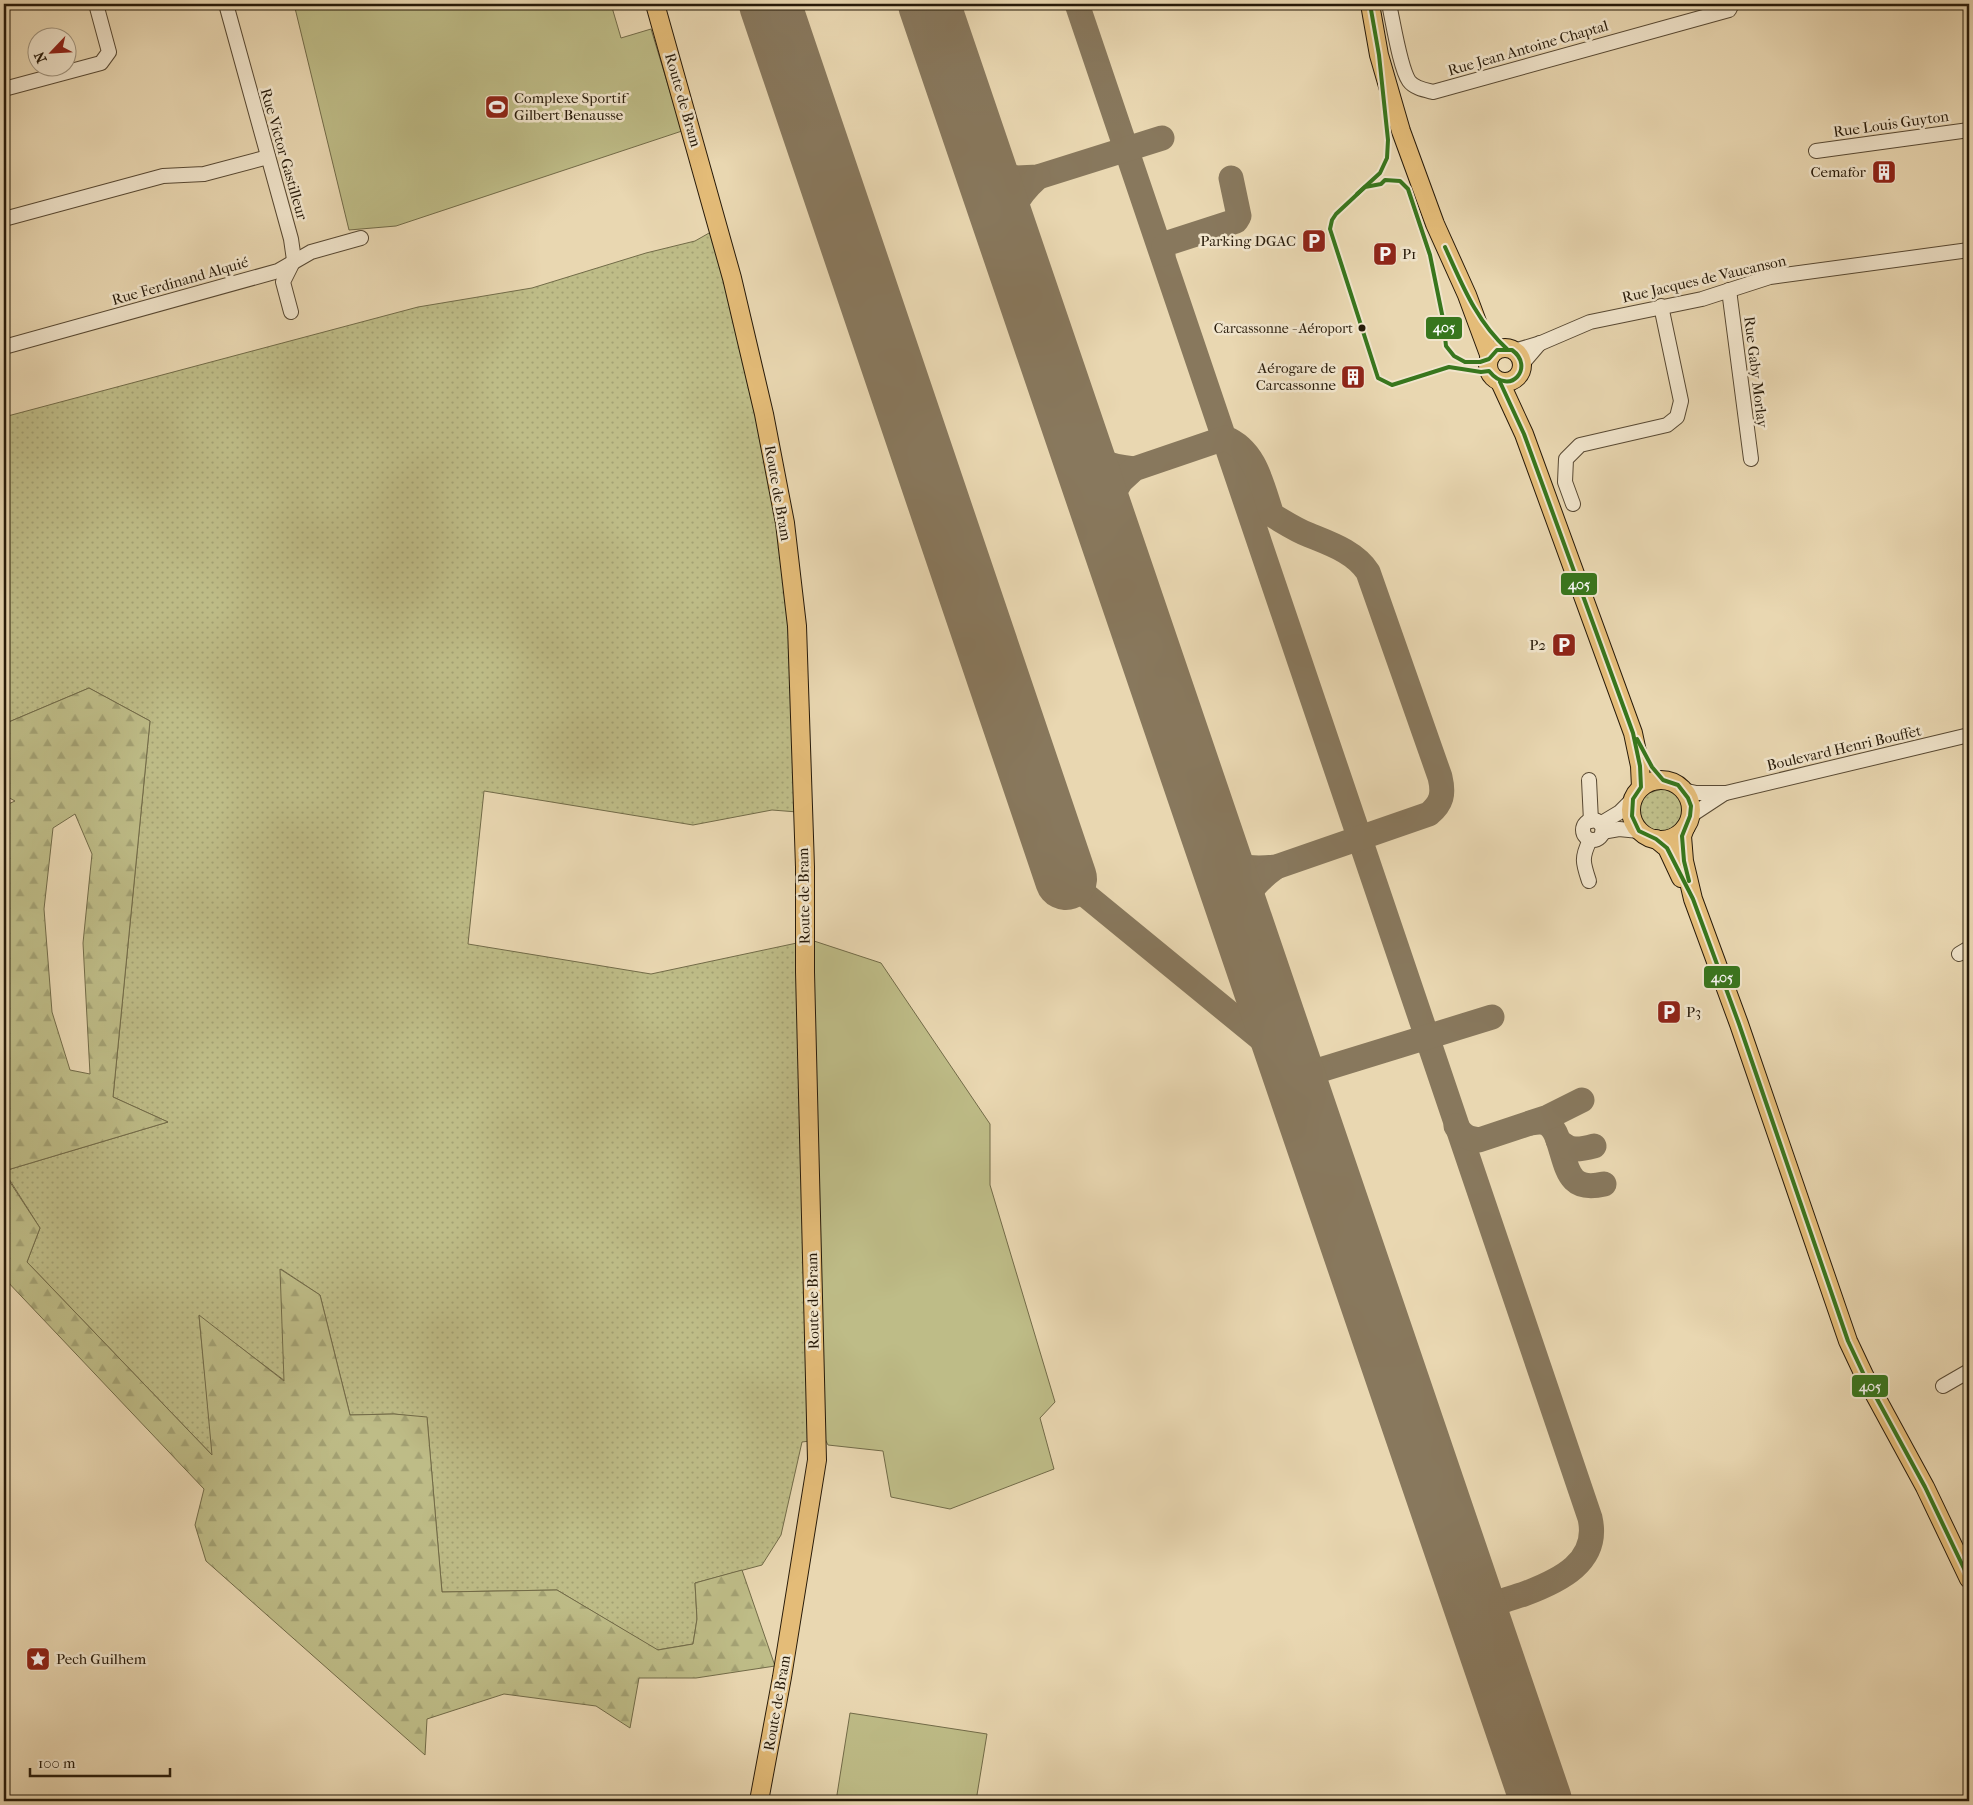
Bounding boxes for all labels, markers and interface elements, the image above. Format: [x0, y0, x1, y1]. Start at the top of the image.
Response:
street label: Rue Jean Antoine Chaptal [1446, 16, 1610, 80]
north arrow [28, 28, 78, 78]
text: N [31, 49, 51, 66]
street label: Route de Bram [661, 51, 705, 150]
street label: Rue Victor Gastilleur [257, 86, 312, 222]
place label: Complexe Sportif Gilbert Benausse [514, 89, 629, 124]
sports icon: Complexe Sportif Gilbert Benausse [484, 94, 510, 120]
street label: Rue Louis Guyton [1832, 107, 1950, 141]
building icon: Cemafor [1871, 159, 1897, 185]
place label: Cemafor [1811, 163, 1867, 181]
parking icon: Parking DGAC [1301, 228, 1327, 254]
place label: Parking DGAC [1200, 232, 1296, 250]
parking icon: P1 [1372, 241, 1398, 267]
place label: P1 [1402, 245, 1416, 263]
street label: Rue Jacques de Vaucanson [1620, 251, 1788, 307]
street label: Rue Ferdinand Alquié [110, 253, 251, 309]
street label: Rue Gaby Morlay [1740, 315, 1772, 430]
line badge: 405 [1425, 316, 1463, 340]
text: 405 [1432, 319, 1455, 336]
place label: Carcassonne - Aéroport [1214, 320, 1353, 337]
marker: Carcassonne - Aéroport [1357, 323, 1367, 333]
place label: Aérogare de Carcassonne [1256, 359, 1337, 394]
building icon: Aérogare de Carcassonne [1340, 364, 1366, 390]
street label: Route de Bram [761, 444, 795, 543]
line badge: 405 [1560, 572, 1598, 596]
text: 405 [1567, 576, 1590, 593]
parking icon: P2 [1551, 632, 1577, 658]
place label: P2 [1529, 636, 1546, 654]
street label: Boulevard Henri Bouffet [1765, 721, 1924, 775]
street label: Route de Bram [794, 847, 814, 945]
line badge: 405 [1703, 965, 1741, 989]
text: 405 [1710, 969, 1733, 986]
parking icon: P3 [1656, 999, 1682, 1025]
place label: P3 [1686, 1003, 1701, 1021]
street label: Route de Bram [803, 1252, 823, 1350]
line badge: 405 [1851, 1374, 1889, 1398]
text: 405 [1858, 1378, 1881, 1395]
place icon: Pech Guilhem [25, 1646, 51, 1672]
place label: Pech Guilhem [56, 1650, 147, 1668]
street label: Route de Bram [760, 1653, 794, 1752]
scale bar [30, 1745, 170, 1777]
text: 100 m [38, 1754, 76, 1772]

